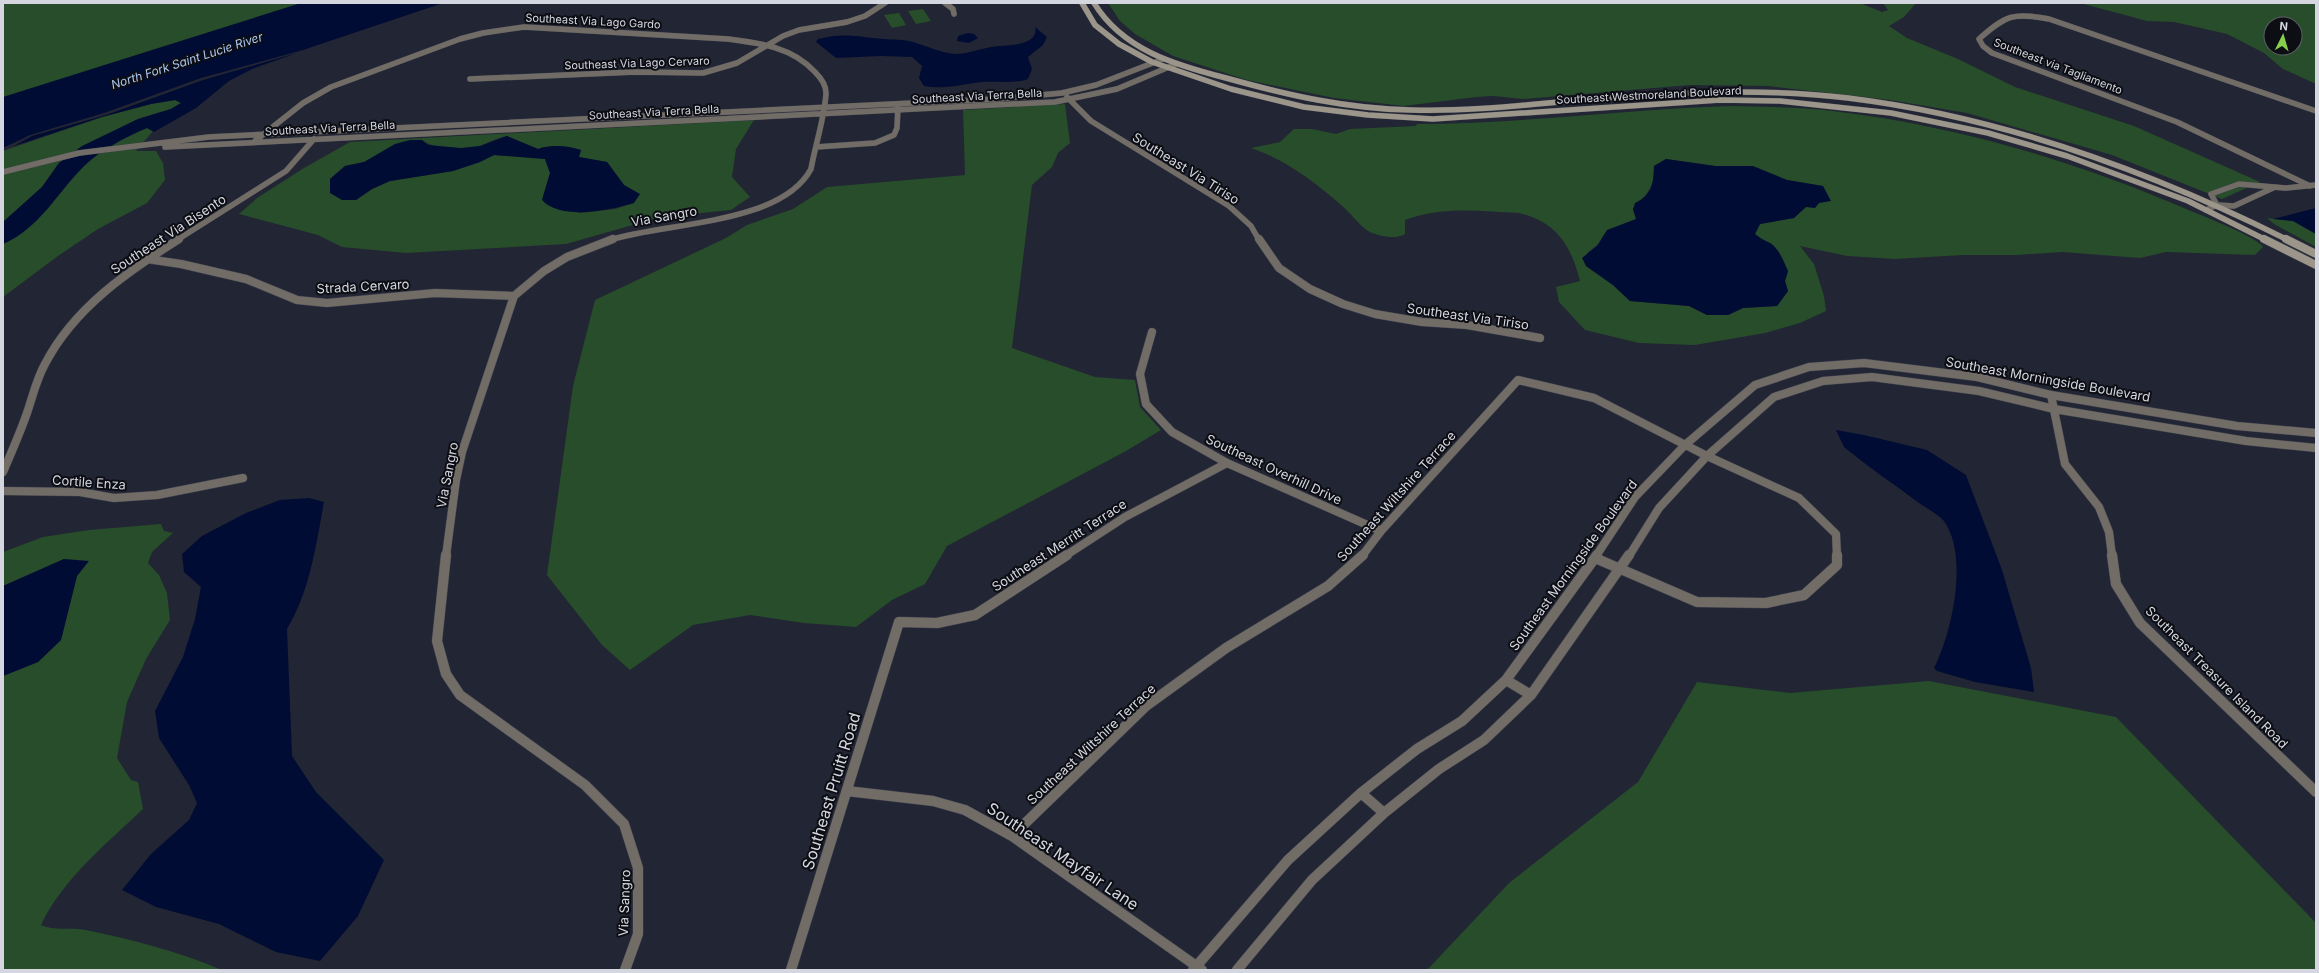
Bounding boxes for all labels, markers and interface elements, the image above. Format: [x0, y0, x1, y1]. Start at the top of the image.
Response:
street label: Southeast Via Lago Gardo [525, 10, 661, 32]
north arrow [2263, 16, 2303, 56]
text: N [2279, 19, 2289, 33]
water label: North Fork Saint Lucie River [109, 29, 265, 92]
street label: Southeast via Tagliamento [1992, 35, 2125, 97]
street label: Southeast Via Lago Cervaro [564, 53, 710, 73]
street label: Southeast Westmoreland Boulevard [1556, 83, 1742, 107]
street label: Southeast Via Terra Bella [911, 86, 1043, 106]
street label: Southeast Via Terra Bella [588, 102, 720, 122]
street label: Southeast Via Terra Bella [264, 118, 396, 138]
street label: Southeast Via Tiriso [1130, 129, 1243, 207]
street label: Southeast Via Bisento [107, 191, 229, 277]
street label: Via Sangro [630, 202, 699, 230]
street label: Strada Cervaro [316, 276, 410, 296]
street label: Southeast Via Tiriso [1406, 300, 1530, 333]
street label: Southeast Morningside Boulevard [1944, 353, 2152, 405]
street label: Southeast Wiltshire Terrace [1333, 428, 1459, 564]
street label: Southeast Overhill Drive [1203, 430, 1345, 508]
street label: Via Sangro [433, 440, 461, 509]
street label: Cortile Enza [51, 471, 127, 493]
street label: Southeast Morningside Boulevard [1506, 476, 1640, 654]
street label: Southeast Merritt Terrace [989, 495, 1129, 595]
street label: Southeast Treasure Island Road [2142, 602, 2292, 752]
street label: Southeast Wiltshire Terrace [1023, 680, 1159, 808]
street label: Southeast Pruitt Road [798, 710, 864, 872]
street label: Southeast Mayfair Lane [983, 798, 1143, 914]
street label: Via Sangro [615, 869, 633, 937]

